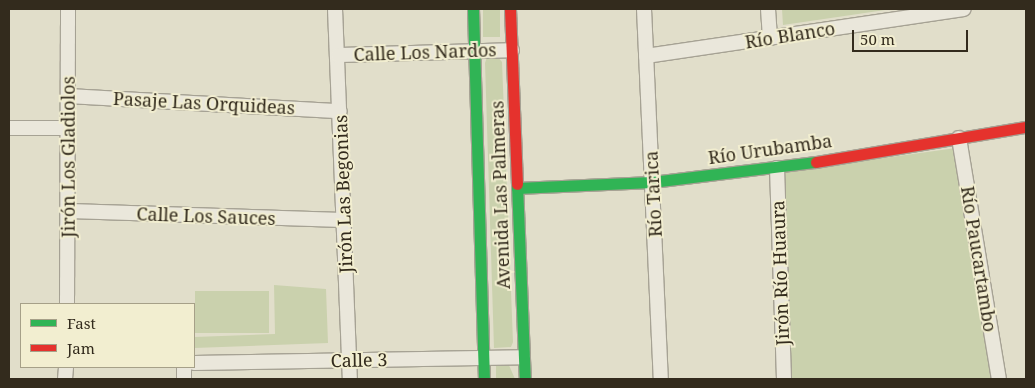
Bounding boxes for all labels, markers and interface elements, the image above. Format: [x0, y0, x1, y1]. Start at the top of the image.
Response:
street label: Río Blanco [743, 17, 837, 53]
scale bar [855, 20, 971, 52]
text: 50 m [860, 29, 895, 49]
street label: Calle Los Nardos [353, 39, 497, 65]
street label: Jirón Los Gladiolos [57, 76, 79, 238]
street label: Pasaje Las Orquideas [112, 87, 296, 119]
street label: Avenida Las Palmeras [486, 100, 514, 290]
street label: Jirón Las Begonias [329, 114, 357, 274]
street label: Río Urubamba [707, 130, 833, 168]
street label: Río Tarica [640, 150, 666, 238]
street label: Río Paucartambo [957, 184, 1001, 334]
street label: Jirón Río Huaura [767, 200, 793, 346]
street label: Calle Los Sauces [136, 203, 276, 229]
legend [20, 303, 195, 368]
text: Fast [67, 313, 96, 333]
text: Jam [67, 338, 95, 358]
street label: Calle 3 [330, 349, 388, 371]

